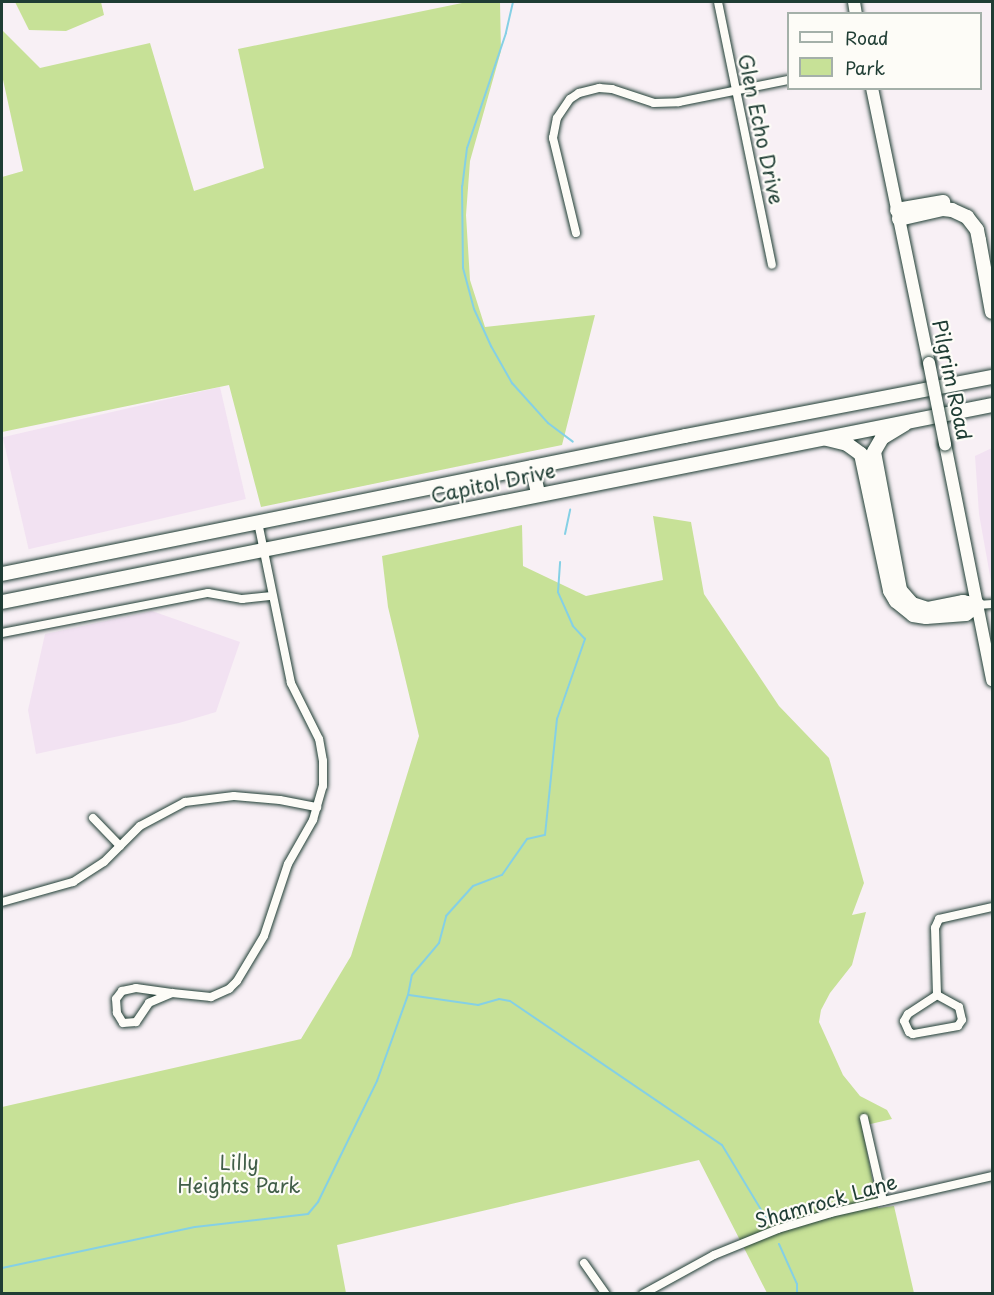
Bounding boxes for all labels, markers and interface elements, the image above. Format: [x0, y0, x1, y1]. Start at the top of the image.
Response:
legend [787, 12, 982, 90]
text: Road [845, 24, 889, 51]
street label: Glen Echo Drive [733, 51, 789, 207]
text: Park [845, 54, 885, 81]
street label: Pilgrim Road [928, 318, 976, 442]
street label: Capitol Drive [428, 458, 558, 508]
park label: Lilly Heights Park [178, 1151, 300, 1198]
street label: Shamrock Lane [752, 1169, 900, 1233]

